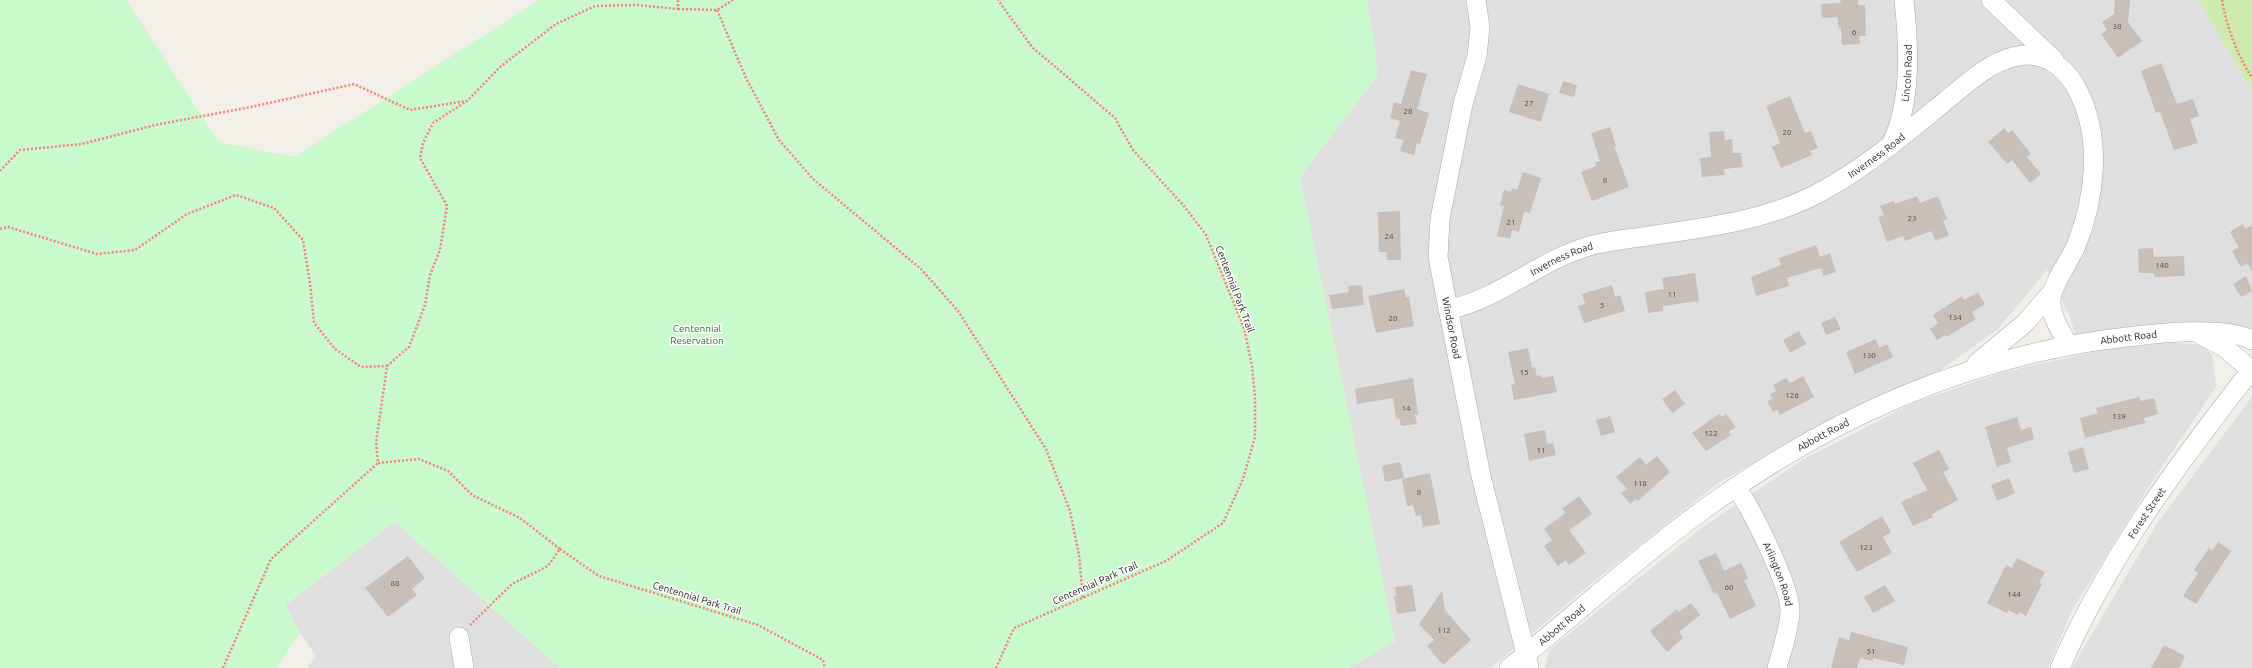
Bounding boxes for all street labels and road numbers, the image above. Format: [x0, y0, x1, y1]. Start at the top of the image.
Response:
street label: Lincoln Road [1899, 44, 1913, 103]
street label: Inverness Road [1846, 131, 1907, 180]
street label: Inverness Road [1528, 240, 1594, 277]
street label: Centennial Park Trail [1213, 244, 1257, 334]
street label: Windsor Road [1440, 296, 1463, 360]
street label: Abbott Road [2099, 328, 2158, 346]
street label: Abbott Road [1795, 416, 1851, 453]
street label: Forest Street [2125, 485, 2167, 540]
street label: Arlington Road [1761, 540, 1795, 607]
street label: Centennial Park Trail [1051, 559, 1140, 607]
street label: Centennial Park Trail [651, 579, 743, 617]
street label: Abbott Road [1536, 602, 1587, 647]

